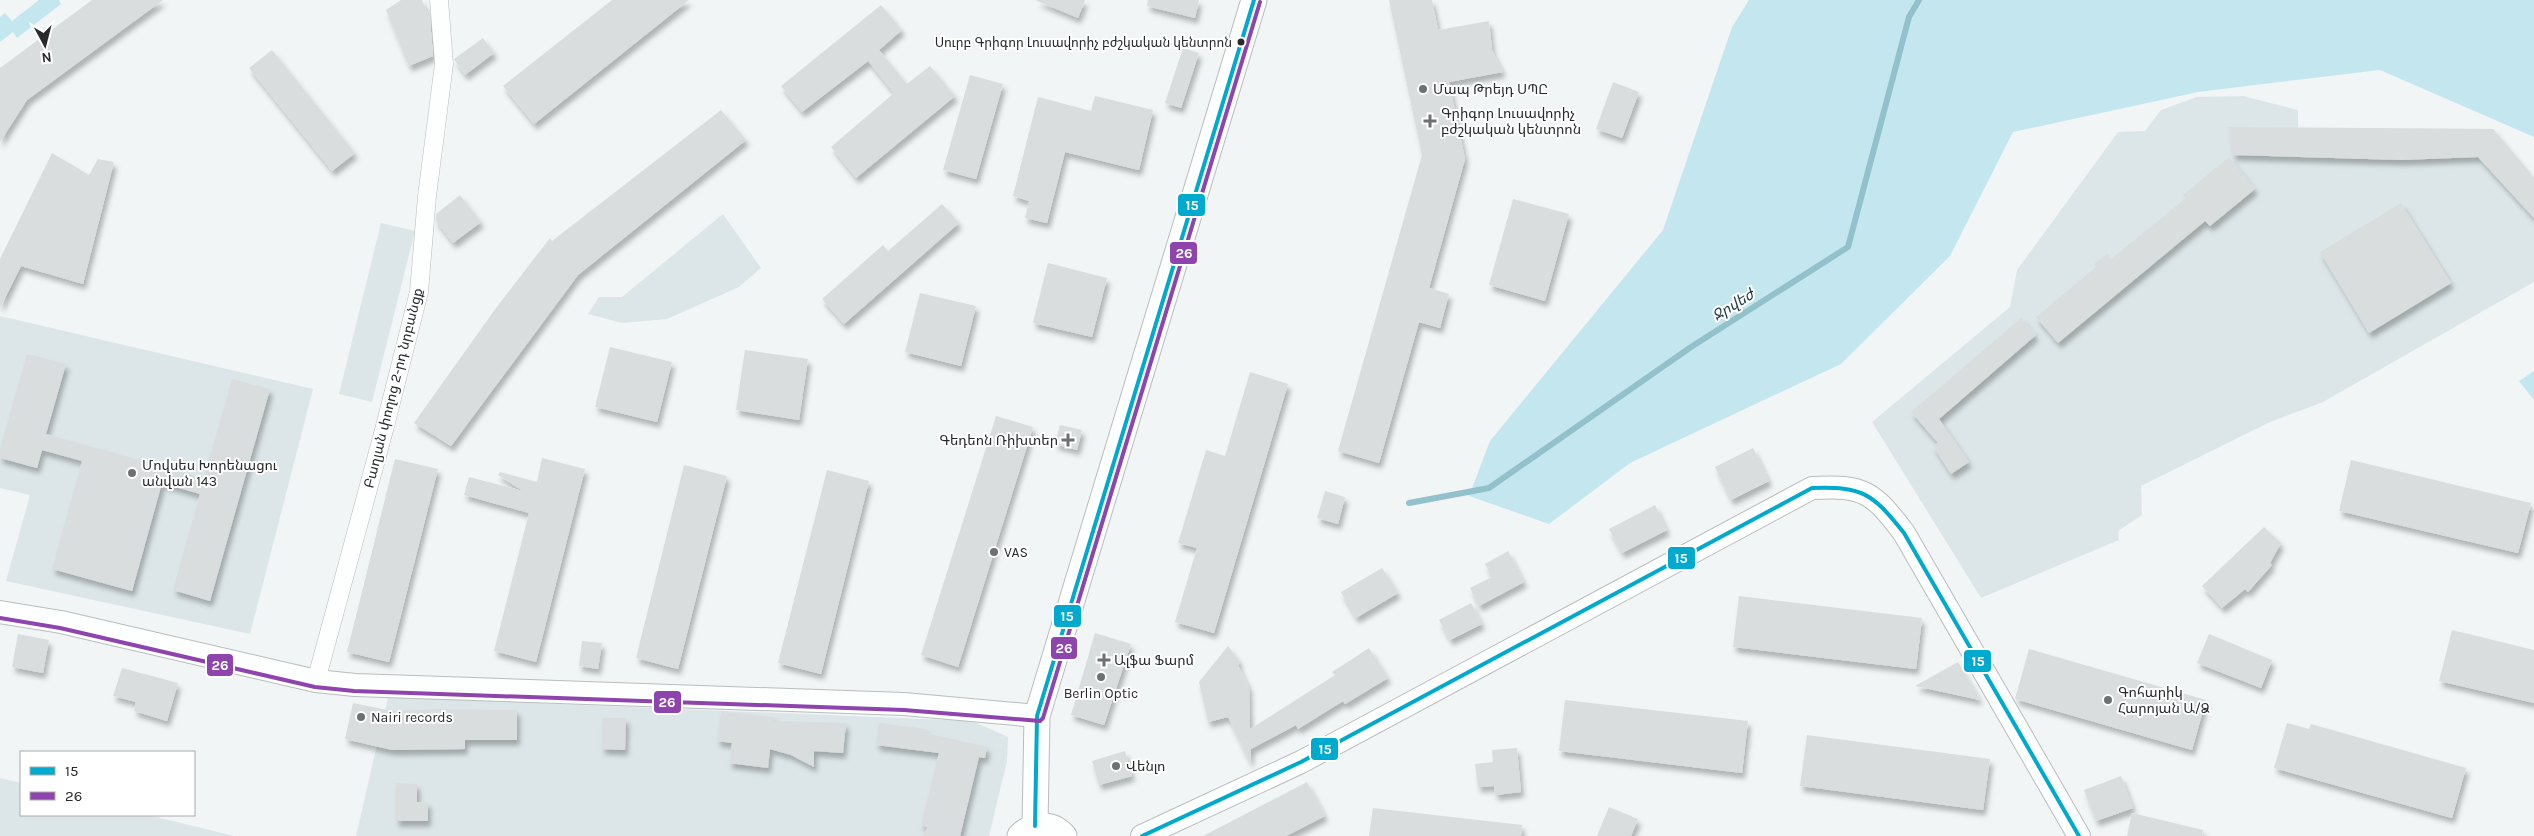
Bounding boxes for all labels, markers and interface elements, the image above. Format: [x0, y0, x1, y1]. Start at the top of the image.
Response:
north arrow [20, 20, 70, 70]
place label: Սուրբ Գրիգոր Լուսավորիչ բժշկական կենտրոն [935, 35, 1232, 50]
marker: Սուրբ Գրիգոր Լուսավորիչ բժշկական կենտրոն [1236, 37, 1246, 47]
text: N [41, 48, 53, 66]
place label: Մապ Թրեյդ ՍՊԸ [1433, 81, 1548, 98]
marker: Մապ Թրեյդ ՍՊԸ [1417, 83, 1429, 95]
place label: Գրիգոր Լուսավորիչ բժշկական կենտրոն [1441, 105, 1581, 138]
marker: Գրիգոր Լուսավորիչ բժշկական կենտրոն [1423, 114, 1437, 128]
line badge: 15 [1177, 193, 1206, 217]
text: 15 [1185, 197, 1199, 214]
line badge: 26 [1169, 241, 1198, 265]
text: 26 [1176, 245, 1192, 262]
water label: Ջրվեժ [1709, 284, 1759, 325]
street label: Բաղյան փողոց 2-րդ նրբանցք [360, 286, 427, 490]
place label: Գեդեոն Ռիխտեր [939, 432, 1058, 449]
marker: Գեդեոն Ռիխտեր [1062, 434, 1074, 446]
place label: Մովսես Խորենացու անվան 143 [142, 457, 278, 490]
marker: Մովսես Խորենացու անվան 143 [126, 467, 138, 479]
place label: VAS [1004, 544, 1028, 561]
marker: VAS [988, 546, 1000, 558]
line badge: 15 [1667, 546, 1696, 570]
text: 15 [1674, 550, 1688, 567]
line badge: 15 [1053, 604, 1082, 628]
text: 15 [1060, 608, 1074, 625]
line badge: 26 [1050, 636, 1078, 660]
text: 26 [1056, 640, 1072, 657]
line badge: 15 [1963, 649, 1992, 673]
place label: Ալֆա Ֆարմ [1114, 652, 1194, 669]
line badge: 26 [206, 653, 234, 677]
text: 15 [1971, 653, 1985, 670]
marker: Ալֆա Ֆարմ [1098, 654, 1110, 666]
text: 26 [212, 657, 228, 674]
marker: Berlin Optic [1095, 671, 1107, 683]
place label: Գոհարիկ Հարոյան Ա/Ձ [2118, 684, 2210, 717]
place label: Berlin Optic [1064, 685, 1138, 702]
line badge: 26 [653, 690, 682, 714]
text: 26 [659, 694, 675, 711]
marker: Գոհարիկ Հարոյան Ա/Ձ [2102, 694, 2114, 706]
place label: Nairi records [371, 709, 453, 726]
marker: Nairi records [355, 711, 367, 723]
line badge: 15 [1310, 737, 1339, 761]
text: 15 [1318, 741, 1332, 758]
legend [20, 751, 195, 816]
place label: Վենլո [1126, 758, 1165, 775]
marker: Վենլո [1110, 760, 1122, 772]
text: 15 [65, 762, 78, 780]
text: 26 [65, 787, 82, 805]

